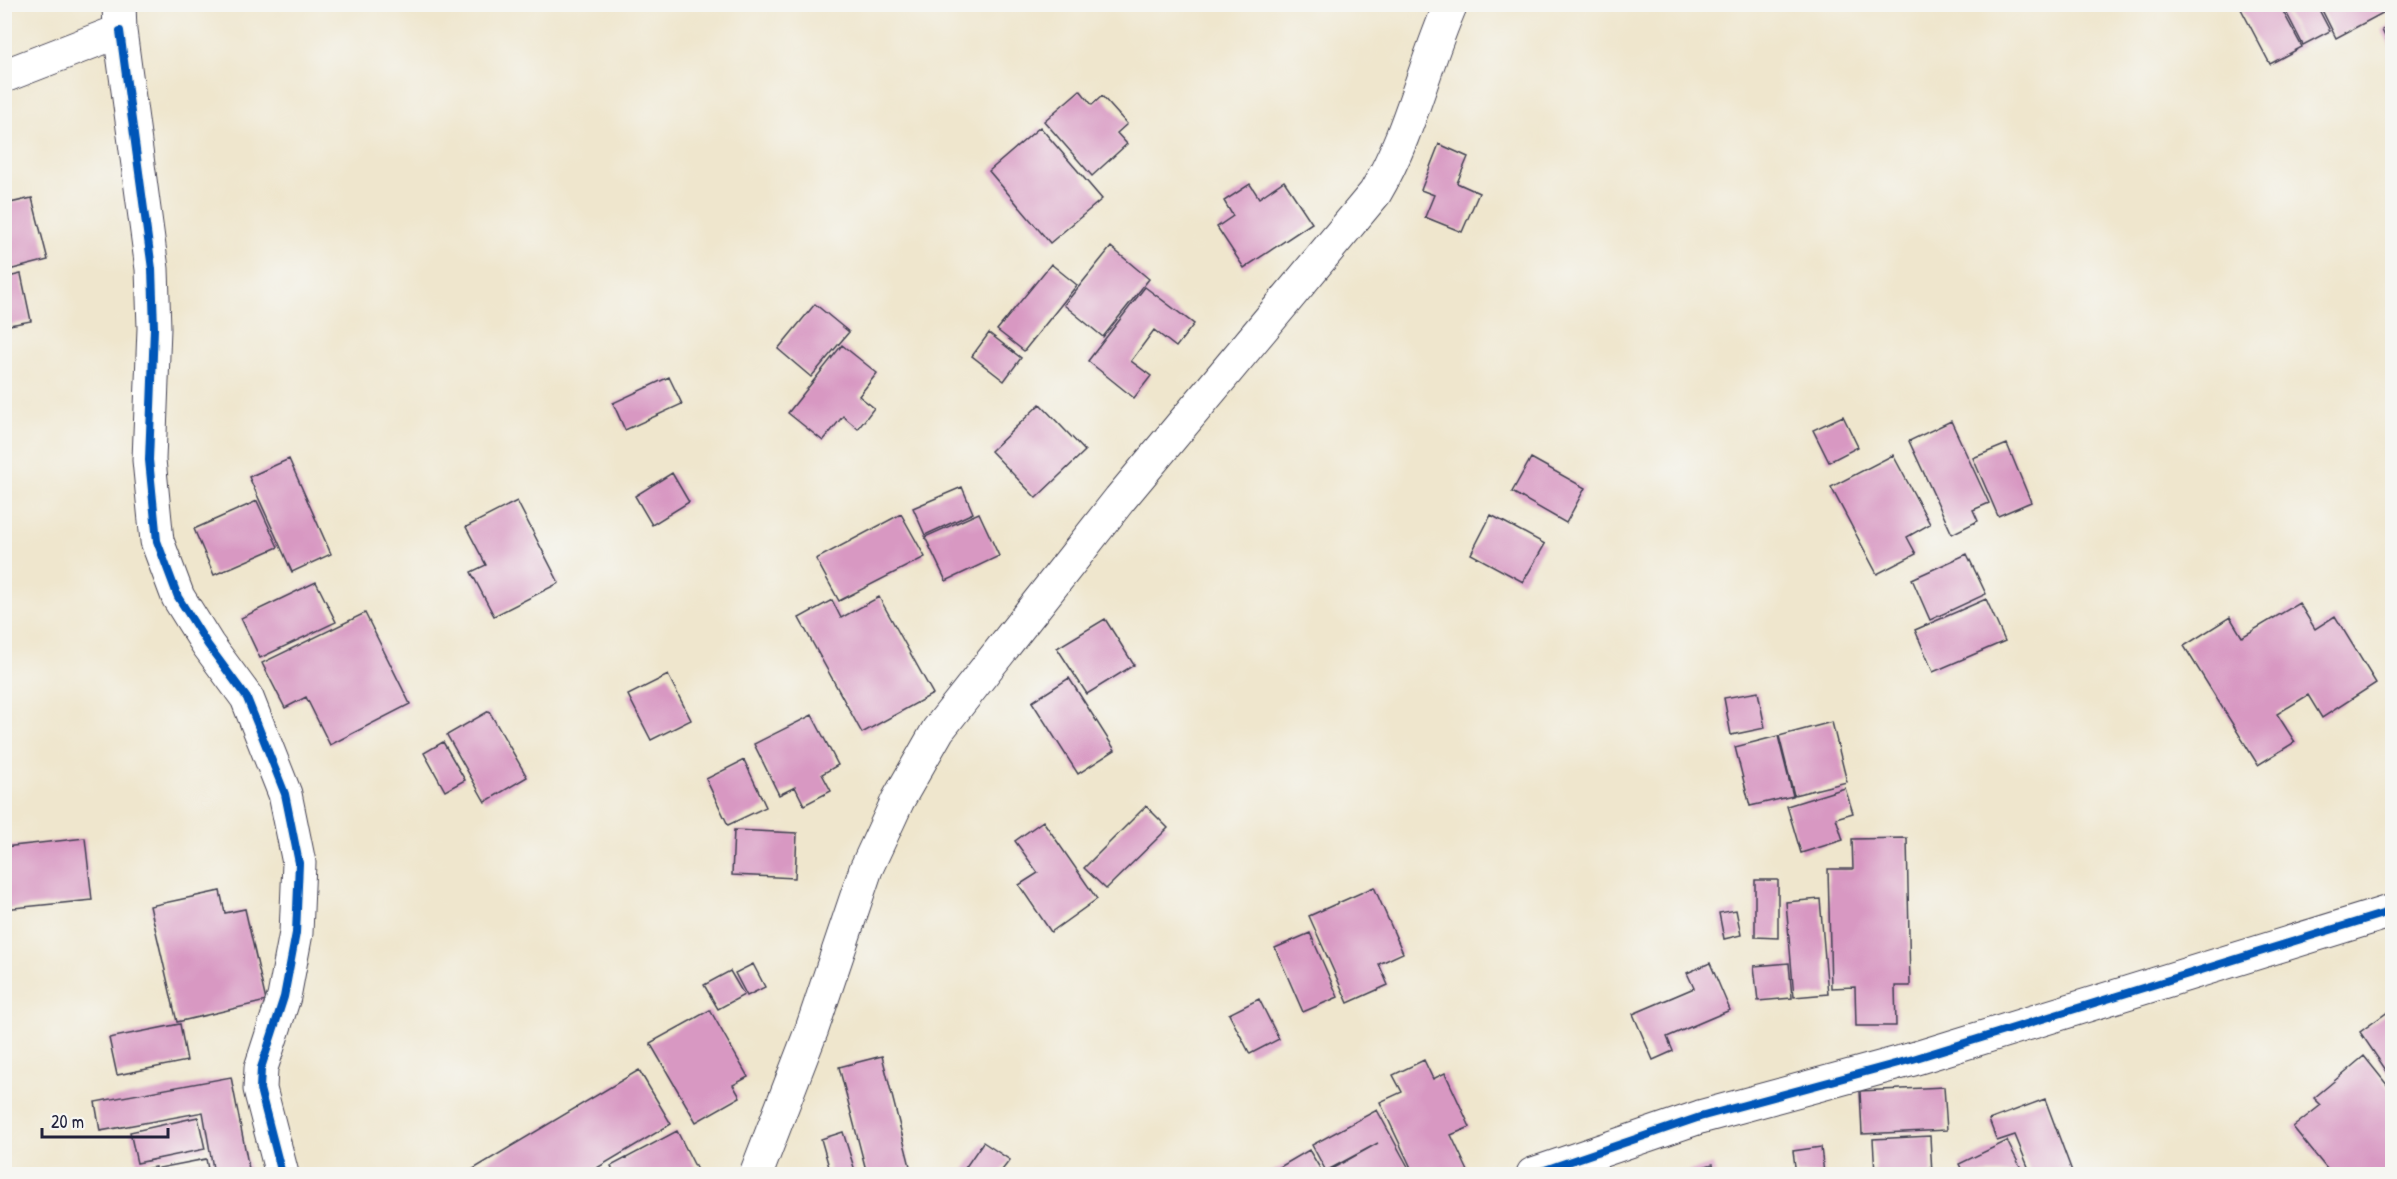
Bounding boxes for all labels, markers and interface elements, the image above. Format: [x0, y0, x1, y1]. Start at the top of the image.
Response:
scale bar [42, 1101, 168, 1139]
text: 20 m [51, 1109, 84, 1134]

